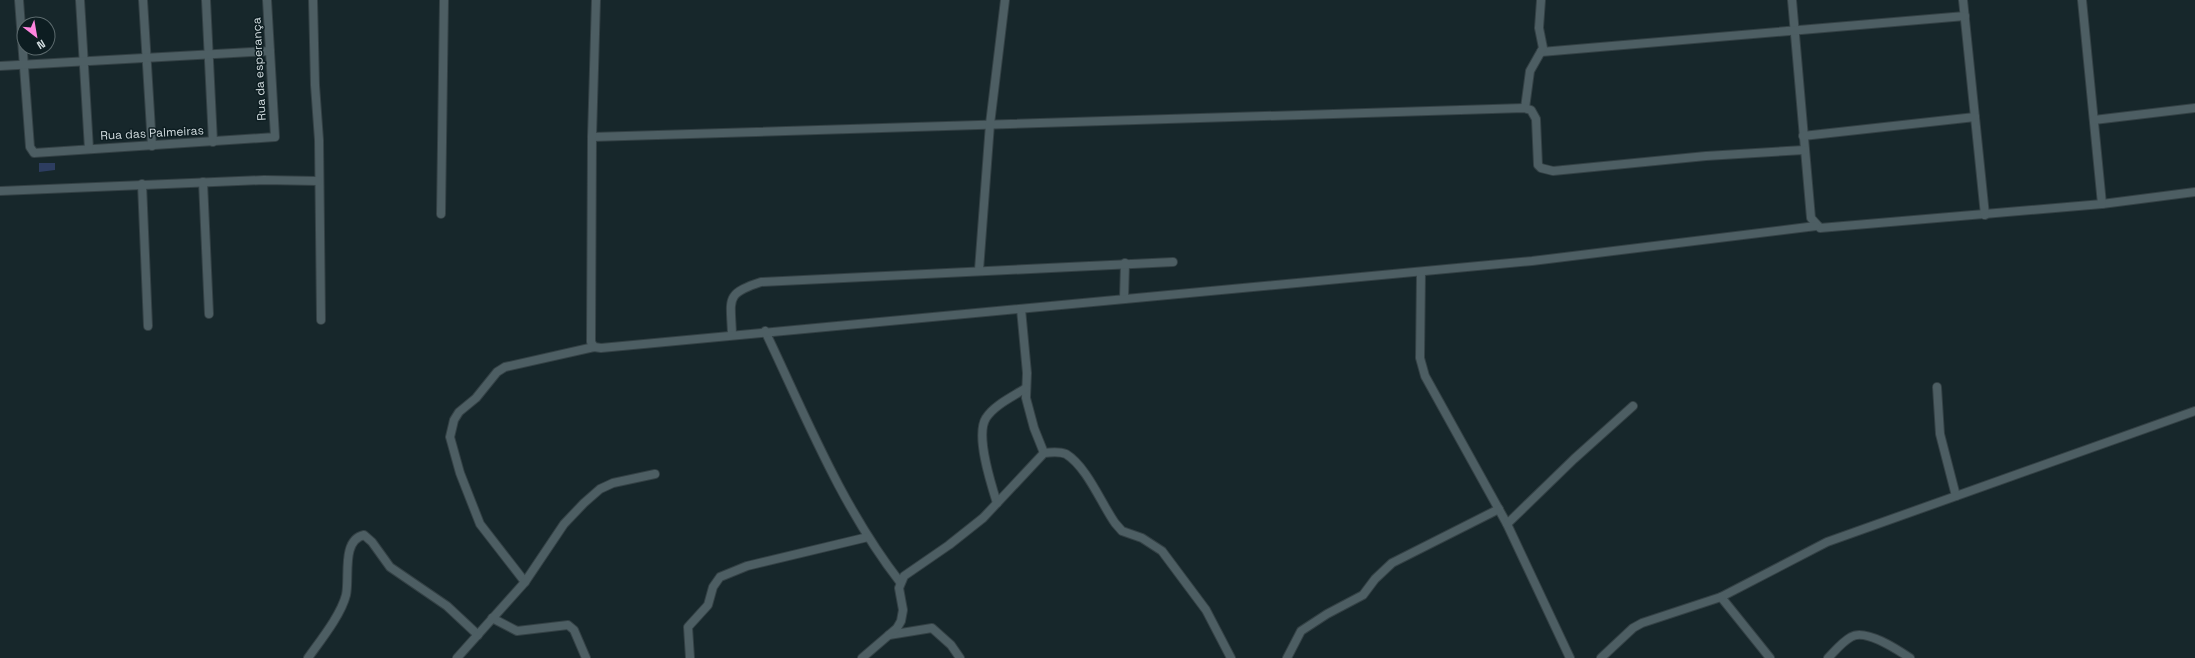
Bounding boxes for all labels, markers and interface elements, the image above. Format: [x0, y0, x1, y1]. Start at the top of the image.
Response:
north arrow [16, 16, 56, 56]
street label: Rua da esperança [248, 17, 270, 121]
text: N [34, 37, 48, 52]
street label: Rua das Palmeiras [100, 122, 204, 144]

